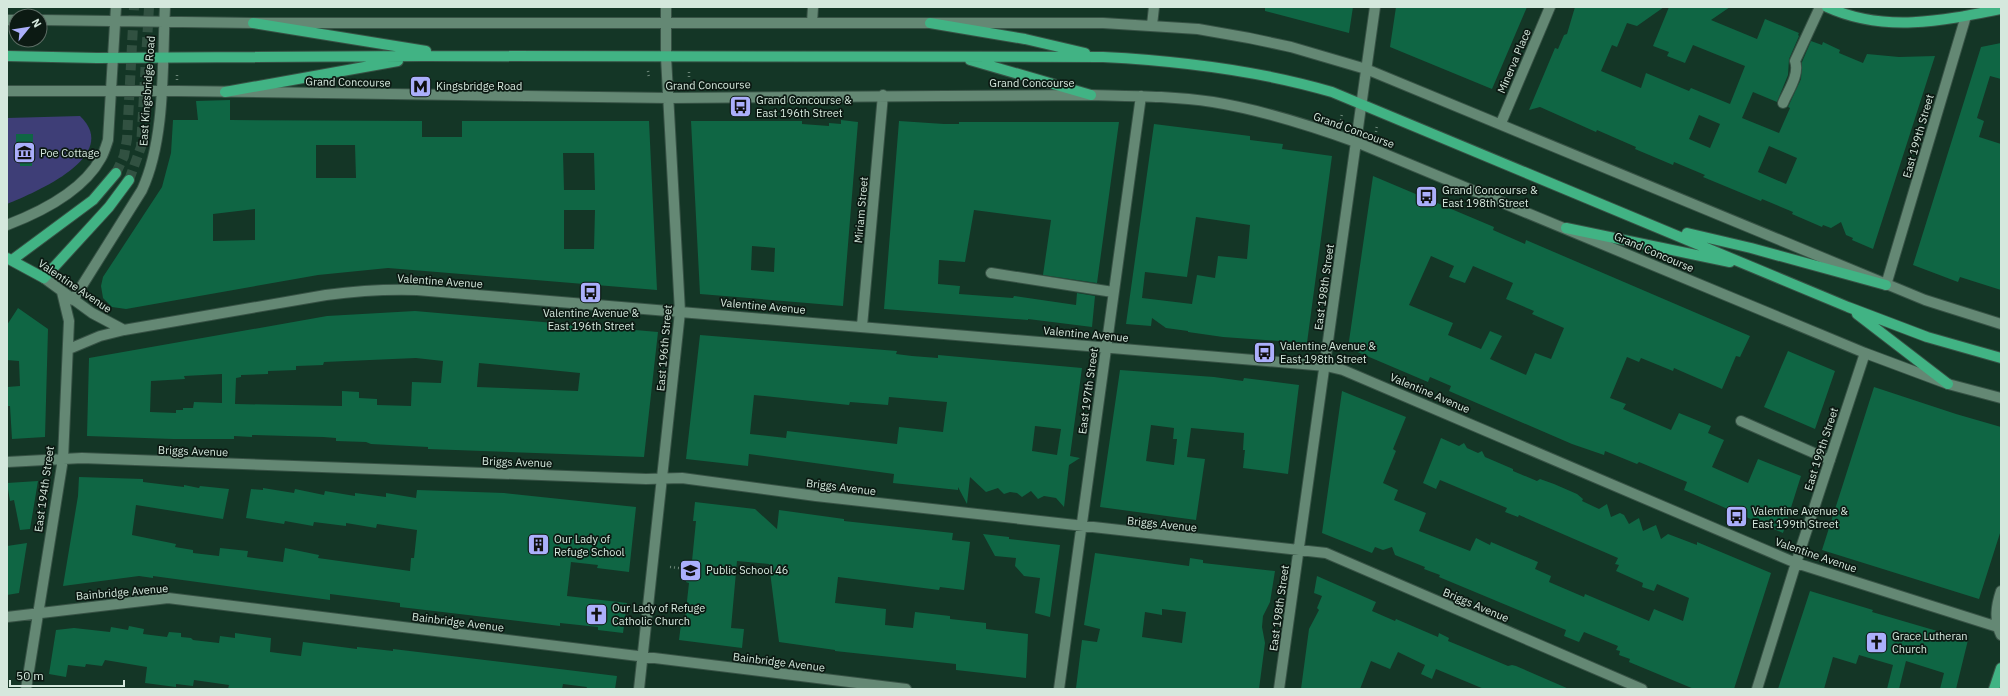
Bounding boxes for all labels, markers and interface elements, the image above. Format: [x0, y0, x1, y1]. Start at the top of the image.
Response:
north arrow [8, 8, 48, 48]
text: N [29, 16, 45, 30]
street label: Minerva Place [1494, 27, 1534, 95]
street label: East Kingsbridge Road [136, 35, 158, 147]
metro station icon: Kingsbridge Road [407, 73, 433, 99]
street label: Grand Concourse [305, 74, 391, 90]
street label: Grand Concourse [989, 76, 1075, 90]
street label: Grand Concourse [665, 77, 751, 93]
place label: Kingsbridge Road [436, 79, 522, 93]
street label: East 199th Street [1899, 92, 1937, 180]
bus stop icon: Grand Concourse & East 196th Street [728, 93, 754, 119]
place label: Grand Concourse & East 196th Street [756, 93, 852, 120]
street label: Grand Concourse [1312, 109, 1396, 151]
museum icon: Poe Cottage [12, 140, 38, 166]
place label: Poe Cottage [40, 146, 100, 160]
street label: Miriam Street [851, 176, 871, 244]
bus stop icon: Grand Concourse & East 198th Street [1414, 183, 1440, 209]
place label: Grand Concourse & East 198th Street [1442, 183, 1538, 210]
street label: Grand Concourse [1612, 229, 1696, 275]
street label: East 198th Street [1311, 243, 1337, 331]
street label: Valentine Avenue [36, 256, 114, 316]
street label: Valentine Avenue [397, 271, 483, 291]
bus stop icon: Valentine Avenue & East 196th Street [578, 280, 604, 306]
street label: Valentine Avenue [720, 295, 806, 317]
street label: East 196th Street [653, 304, 675, 392]
place label: Valentine Avenue & East 196th Street [543, 306, 639, 333]
street label: Valentine Avenue [1043, 323, 1129, 345]
bus stop icon: Valentine Avenue & East 198th Street [1252, 339, 1278, 365]
place label: Valentine Avenue & East 198th Street [1280, 339, 1376, 366]
street label: East 197th Street [1075, 347, 1101, 435]
street label: Valentine Avenue [1388, 370, 1472, 416]
street label: East 199th Street [1801, 405, 1841, 492]
street label: Briggs Avenue [158, 443, 228, 459]
street label: East 194th Street [31, 445, 57, 533]
street label: Briggs Avenue [482, 454, 552, 470]
street label: Briggs Avenue [805, 476, 877, 498]
bus stop icon: Valentine Avenue & East 199th Street [1724, 504, 1750, 530]
place label: Valentine Avenue & East 199th Street [1752, 504, 1848, 531]
street label: Briggs Avenue [1126, 513, 1198, 535]
building icon: Our Lady of Refuge School [525, 532, 551, 558]
place label: Our Lady of Refuge School [554, 532, 625, 559]
street label: Valentine Avenue [1773, 534, 1859, 576]
school or university icon: Public School 46 [678, 557, 704, 583]
place label: Public School 46 [706, 563, 788, 577]
street label: East 198th Street [1266, 564, 1292, 652]
street label: Bainbridge Avenue [75, 581, 169, 603]
street label: Briggs Avenue [1441, 585, 1511, 625]
church icon: Our Lady of Refuge Catholic Church [584, 601, 610, 627]
place label: Our Lady of Refuge Catholic Church [612, 601, 705, 628]
street label: Bainbridge Avenue [411, 609, 505, 635]
church icon: Grace Lutheran Church [1863, 629, 1889, 655]
place label: Grace Lutheran Church [1892, 629, 1968, 656]
street label: Bainbridge Avenue [732, 649, 826, 675]
scale bar [10, 662, 124, 688]
text: 50 m [16, 668, 44, 683]

